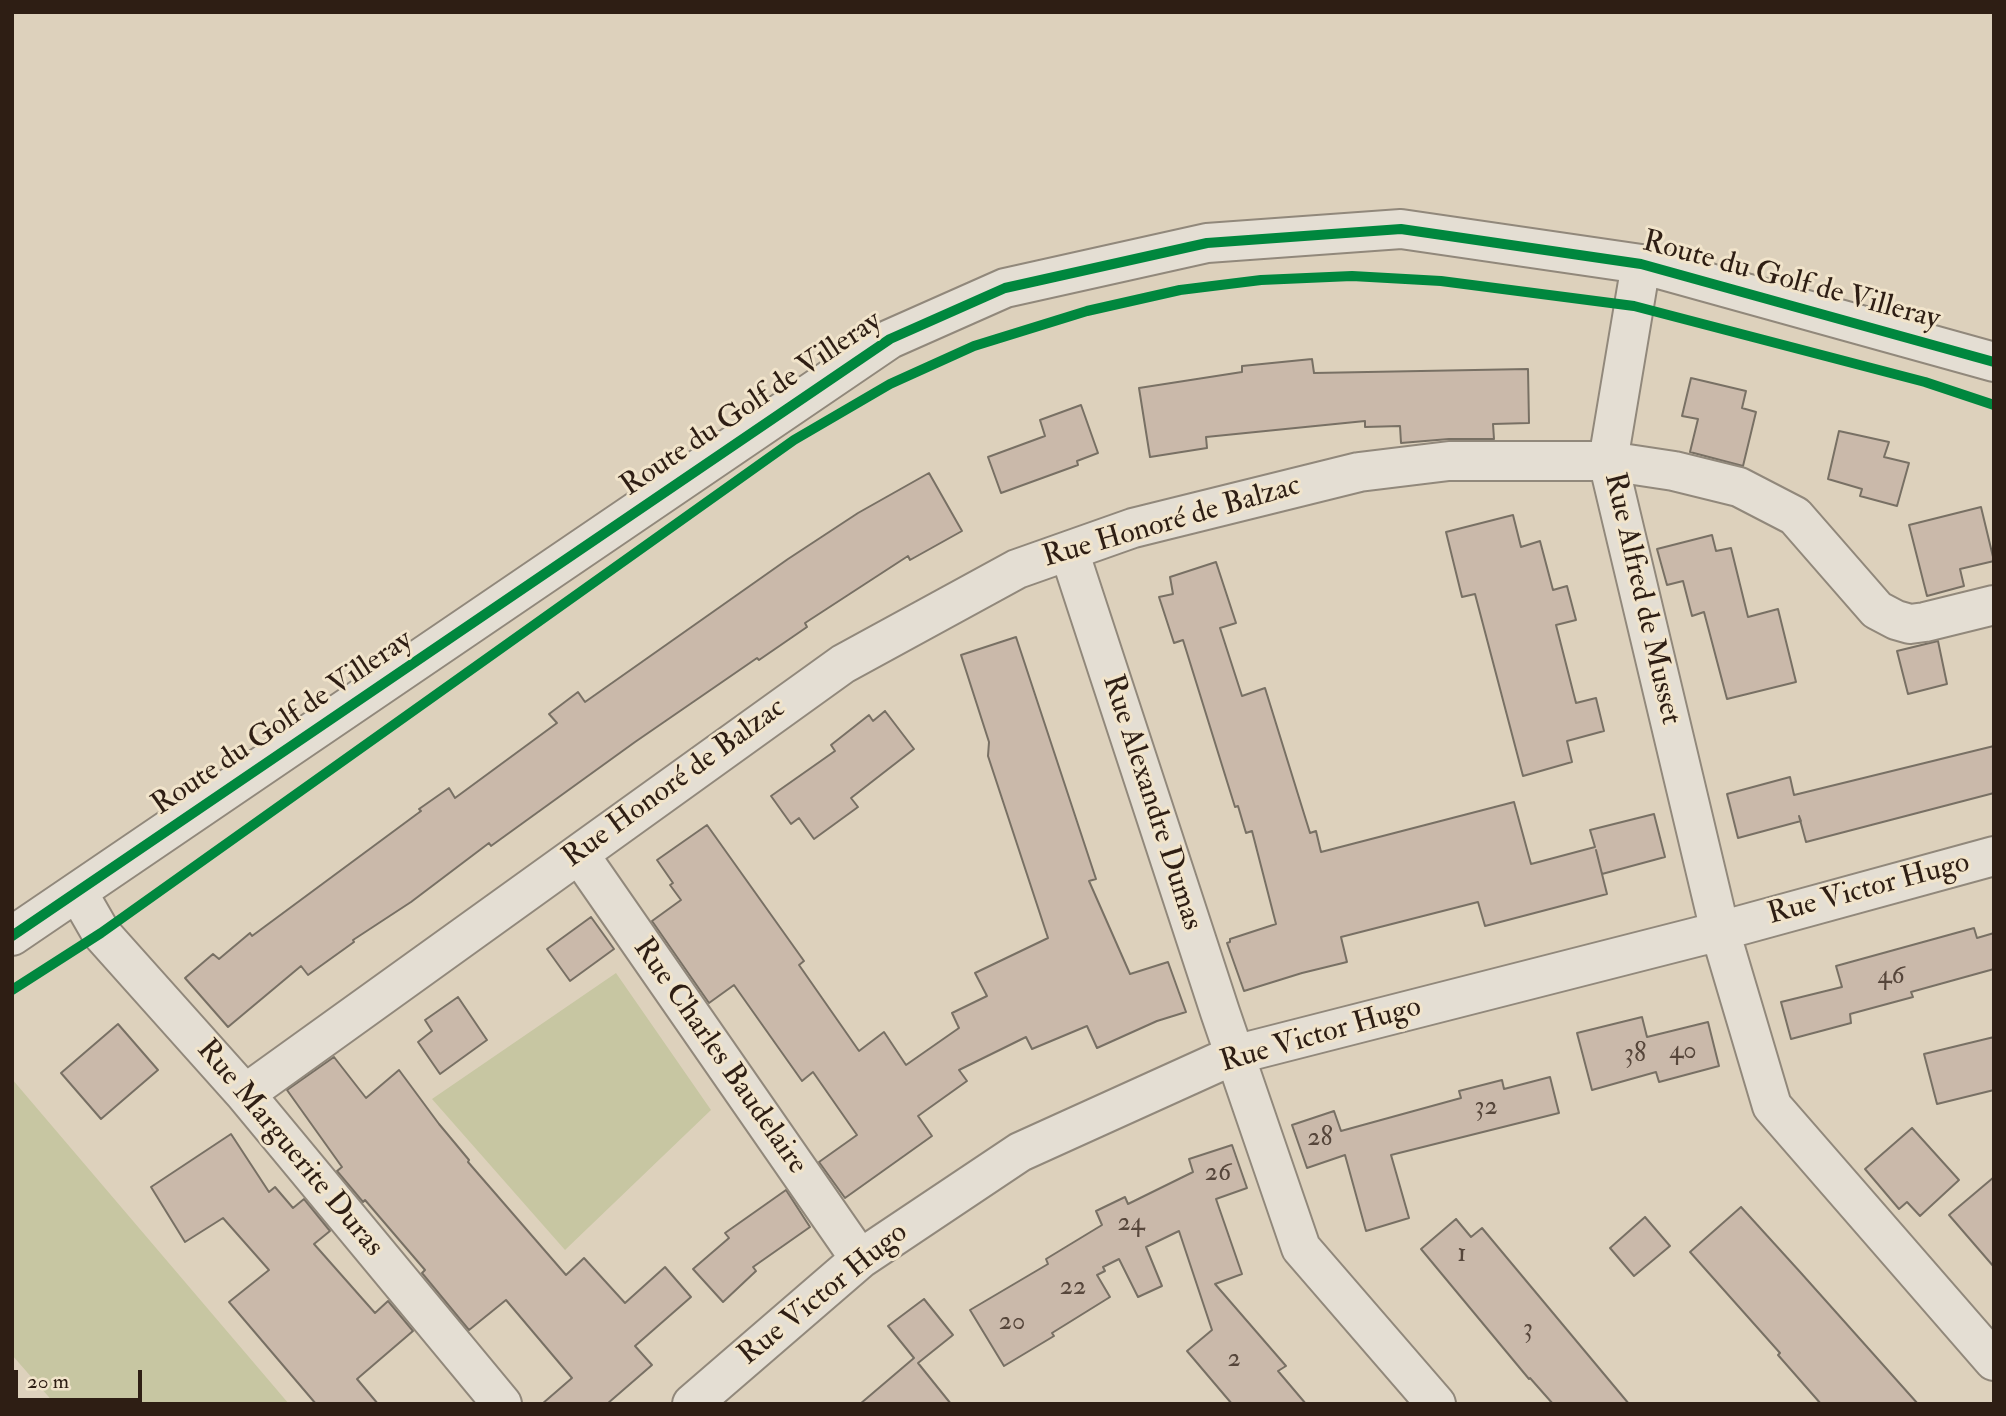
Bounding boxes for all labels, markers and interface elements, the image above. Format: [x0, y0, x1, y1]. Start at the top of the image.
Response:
street label: Route du Golf de Villeray [1638, 225, 1944, 339]
street label: Route du Golf de Villeray [615, 304, 889, 506]
street label: Rue Honoré de Balzac [1039, 469, 1305, 577]
street label: Rue Alfred de Musset [1595, 470, 1687, 728]
street label: Route du Golf de Villeray [146, 623, 420, 825]
street label: Rue Alexandre Dumas [1093, 671, 1209, 935]
street label: Rue Honoré de Balzac [557, 691, 793, 877]
street label: Rue Victor Hugo [1764, 846, 1974, 934]
street label: Rue Charles Baudelaire [624, 932, 814, 1182]
house number: 46 [1877, 961, 1905, 993]
street label: Rue Victor Hugo [1216, 990, 1426, 1082]
street label: Rue Marguerite Duras [188, 1033, 390, 1265]
house number: 40 [1669, 1036, 1697, 1068]
house number: 38 [1624, 1039, 1646, 1071]
house number: 32 [1474, 1092, 1498, 1124]
house number: 28 [1307, 1123, 1333, 1155]
house number: 26 [1205, 1158, 1231, 1190]
house number: 24 [1117, 1208, 1145, 1240]
street label: Rue Victor Hugo [732, 1216, 916, 1374]
house number: 1 [1457, 1239, 1467, 1271]
house number: 22 [1060, 1272, 1086, 1304]
house number: 20 [999, 1307, 1025, 1339]
house number: 3 [1523, 1314, 1533, 1346]
house number: 2 [1227, 1344, 1241, 1376]
scale bar [18, 1356, 145, 1400]
text: 20 m [27, 1368, 69, 1395]

